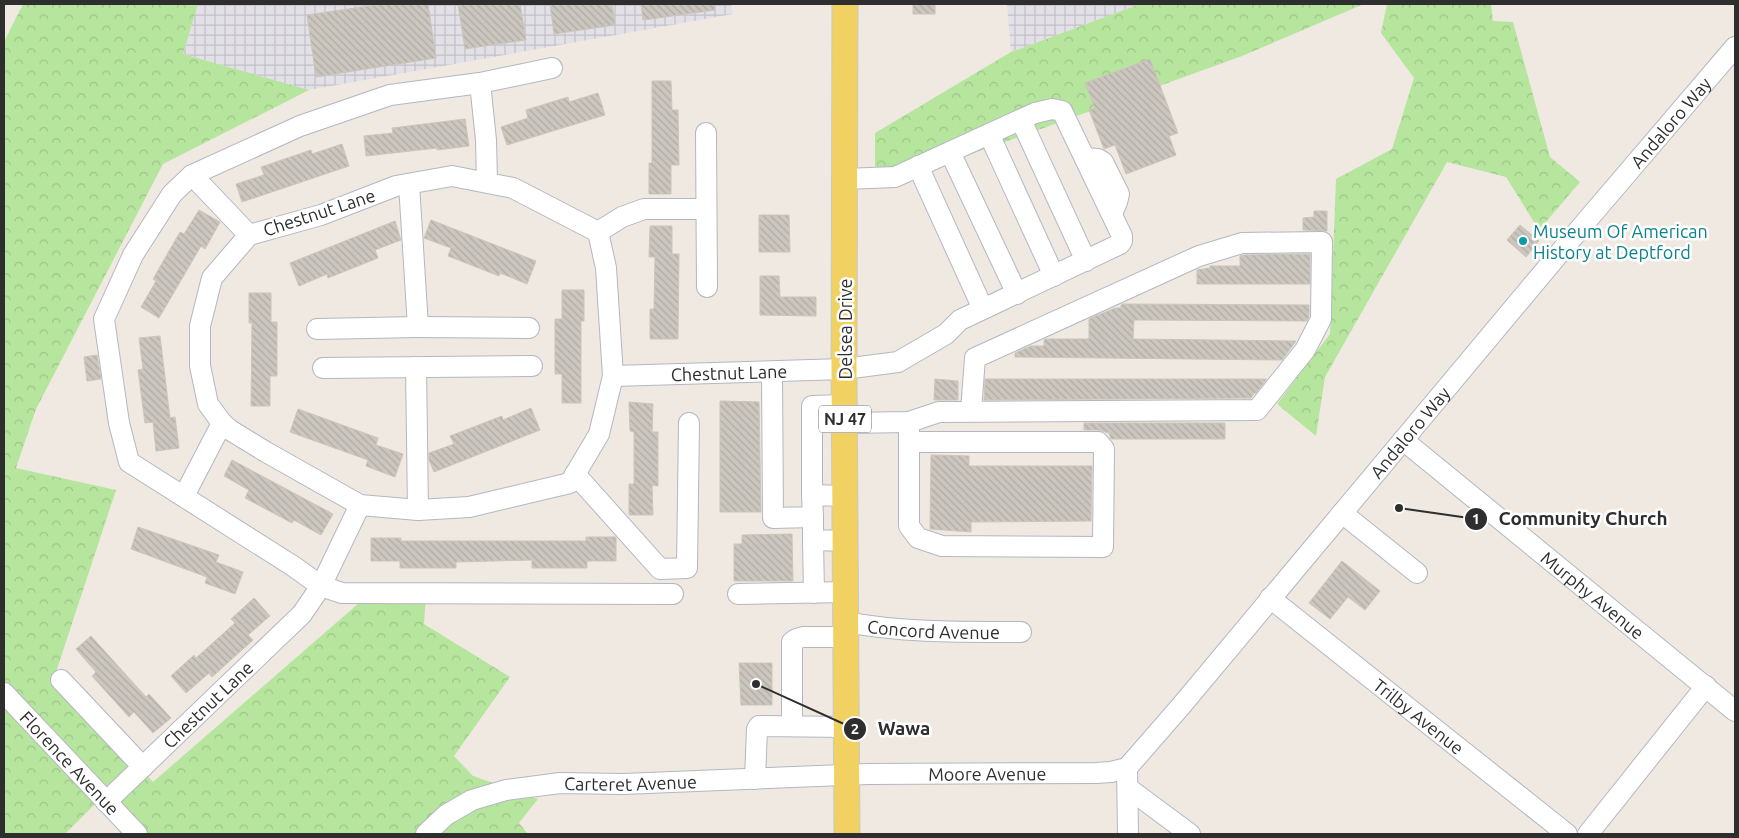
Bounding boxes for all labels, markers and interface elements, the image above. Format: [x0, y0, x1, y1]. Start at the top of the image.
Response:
street label: Andaloro Way [1626, 73, 1715, 172]
street label: Chestnut Lane [260, 184, 378, 240]
place label: Museum Of American History at Deptford [1533, 221, 1708, 262]
marker: Museum Of American History at Deptford [1517, 235, 1529, 247]
street label: Delsea Drive [835, 278, 855, 380]
street label: Chestnut Lane [670, 361, 788, 384]
street label: Andaloro Way [1366, 382, 1454, 482]
road number: NJ 47 [819, 406, 871, 432]
callout: Community Church [1463, 502, 1677, 536]
text: Community Church [1498, 507, 1668, 529]
text: 1 [1472, 510, 1480, 527]
street label: Murphy Avenue [1537, 547, 1648, 643]
street label: Concord Avenue [866, 616, 1000, 642]
street label: Chestnut Lane [159, 657, 257, 752]
street label: Trilby Avenue [1370, 674, 1468, 758]
street label: Florence Avenue [16, 707, 123, 819]
callout: Wawa [843, 712, 941, 746]
text: Wawa [878, 717, 930, 739]
text: 2 [851, 720, 859, 737]
street label: Moore Avenue [928, 763, 1046, 784]
street label: Carteret Avenue [564, 771, 697, 794]

